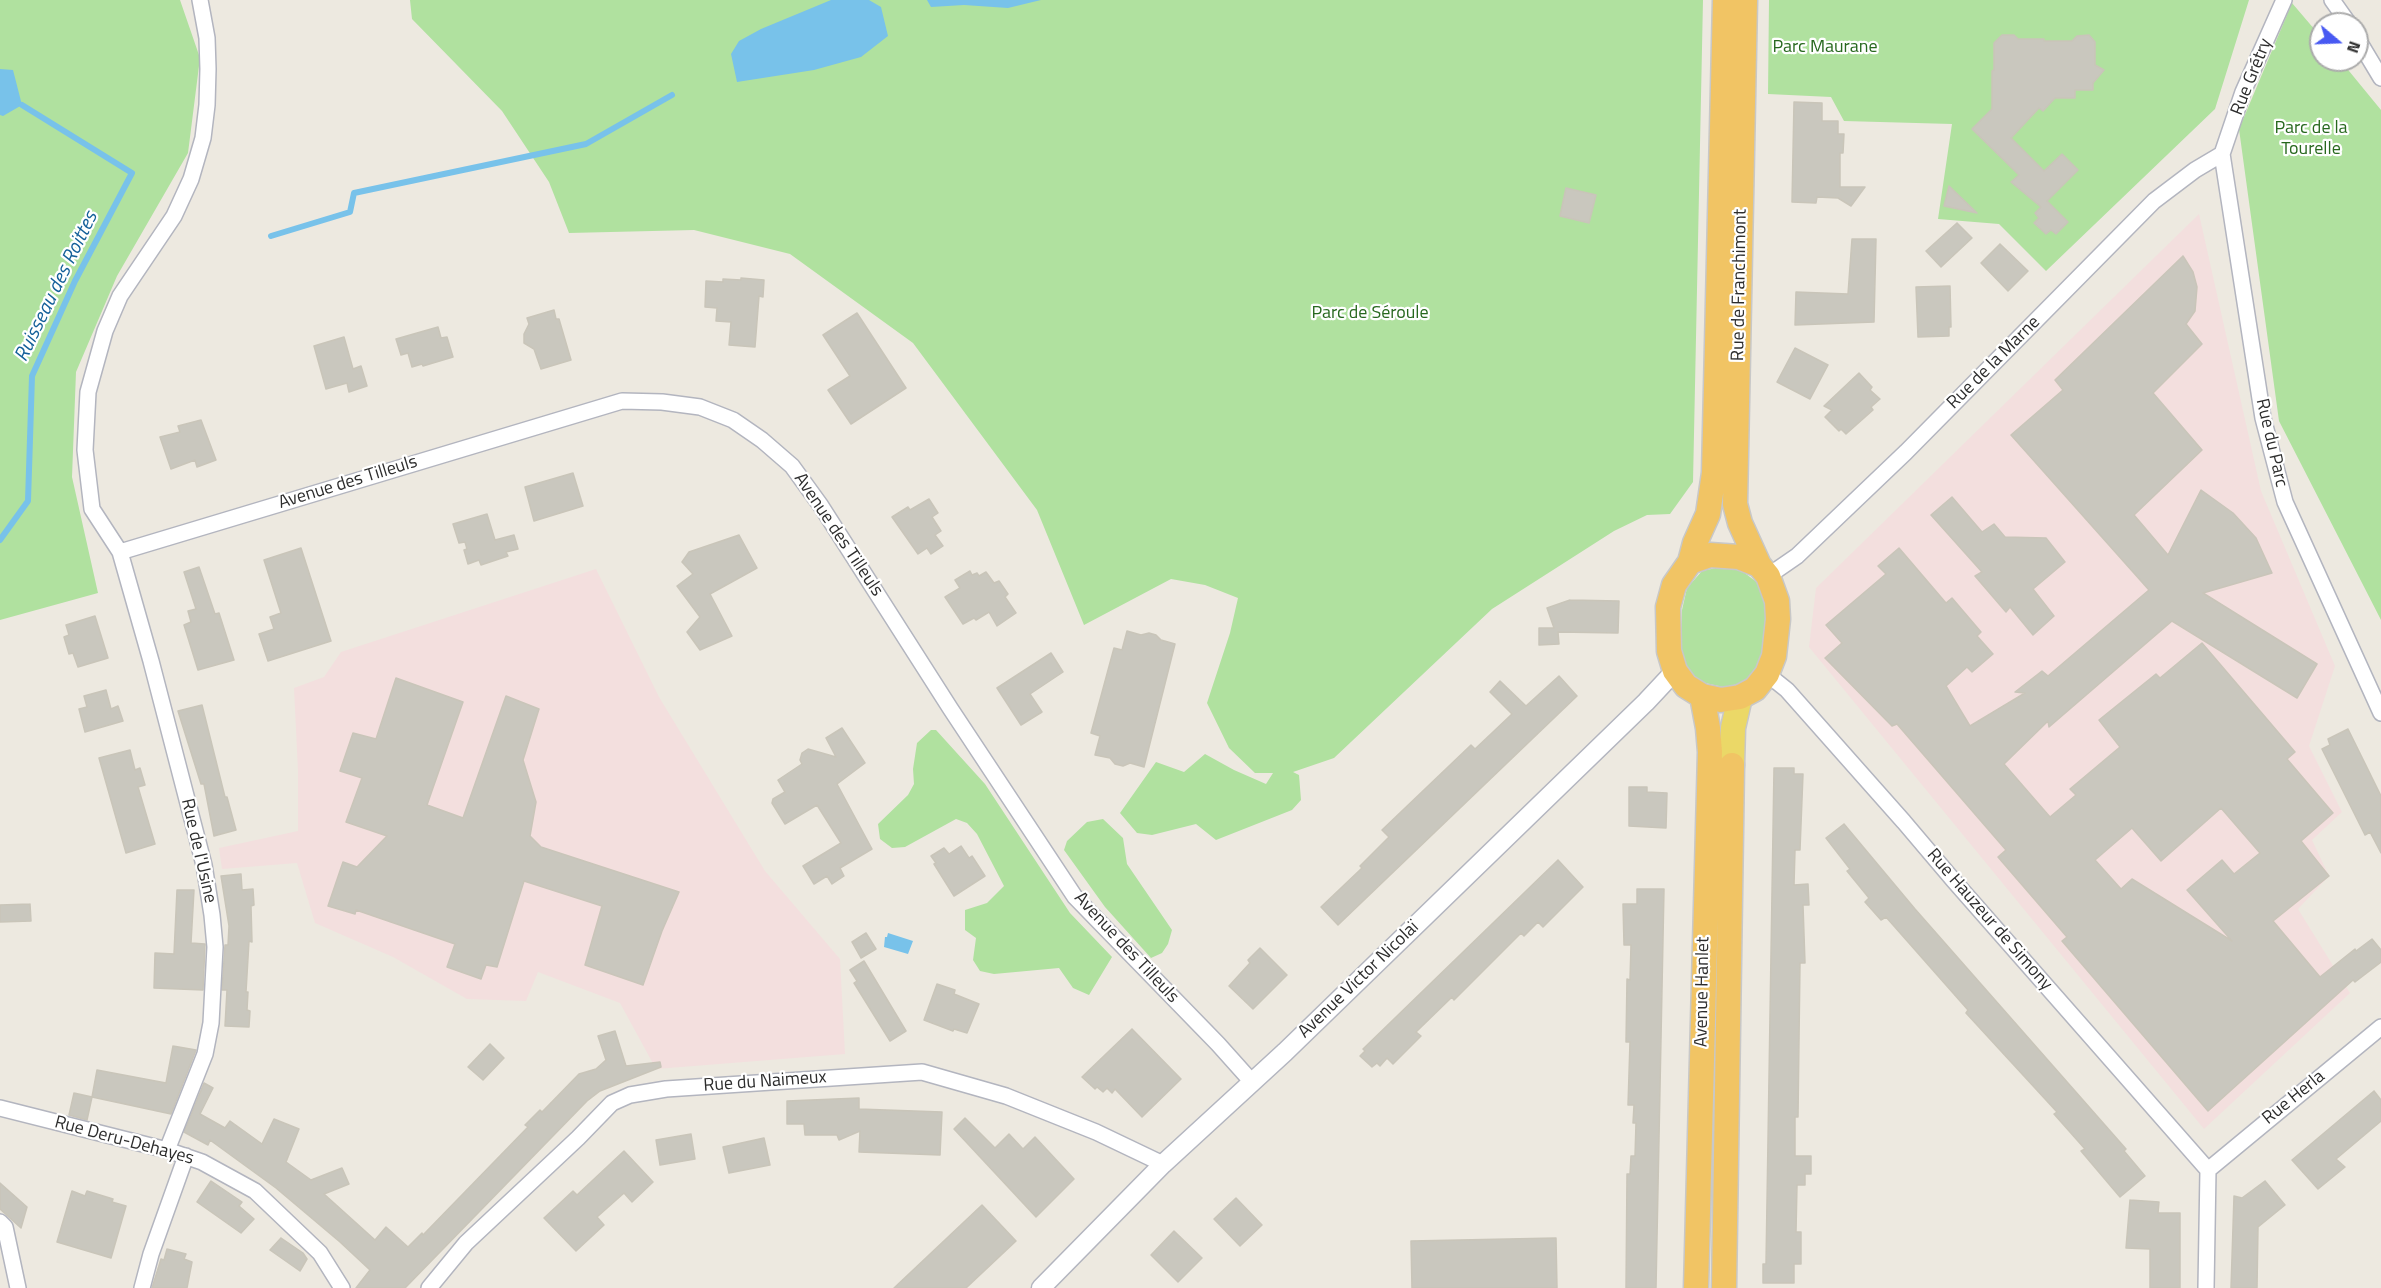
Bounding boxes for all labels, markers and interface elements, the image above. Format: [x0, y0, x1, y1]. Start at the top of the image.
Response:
north arrow [2309, 12, 2369, 72]
street label: Rue Grétry [2227, 35, 2277, 119]
park label: Parc Maurane [1772, 37, 1878, 59]
text: N [2341, 38, 2367, 56]
park label: Parc de la Tourelle [2274, 118, 2348, 160]
water label: Ruisseau des Roittes [10, 208, 104, 366]
street label: Rue de Franchimont [1728, 209, 1752, 361]
park label: Parc de Séroule [1311, 303, 1429, 325]
street label: Rue de la Marne [1943, 312, 2045, 414]
street label: Rue du Parc [2250, 397, 2292, 489]
street label: Avenue des Tilleuls [276, 452, 420, 514]
street label: Avenue des Tilleuls [789, 469, 887, 601]
street label: Rue de l'Usine [175, 797, 221, 905]
street label: Rue Hauzeur de Simony [1922, 845, 2056, 995]
street label: Avenue des Tilleuls [1069, 888, 1183, 1008]
street label: Avenue Victor Nicolaï [1294, 917, 1424, 1043]
street label: Avenue Hanlet [1691, 937, 1715, 1047]
street label: Rue Herla [2258, 1066, 2330, 1130]
street label: Rue du Naimeux [703, 1067, 827, 1097]
street label: Rue Deru-Dehayes [52, 1112, 196, 1170]

